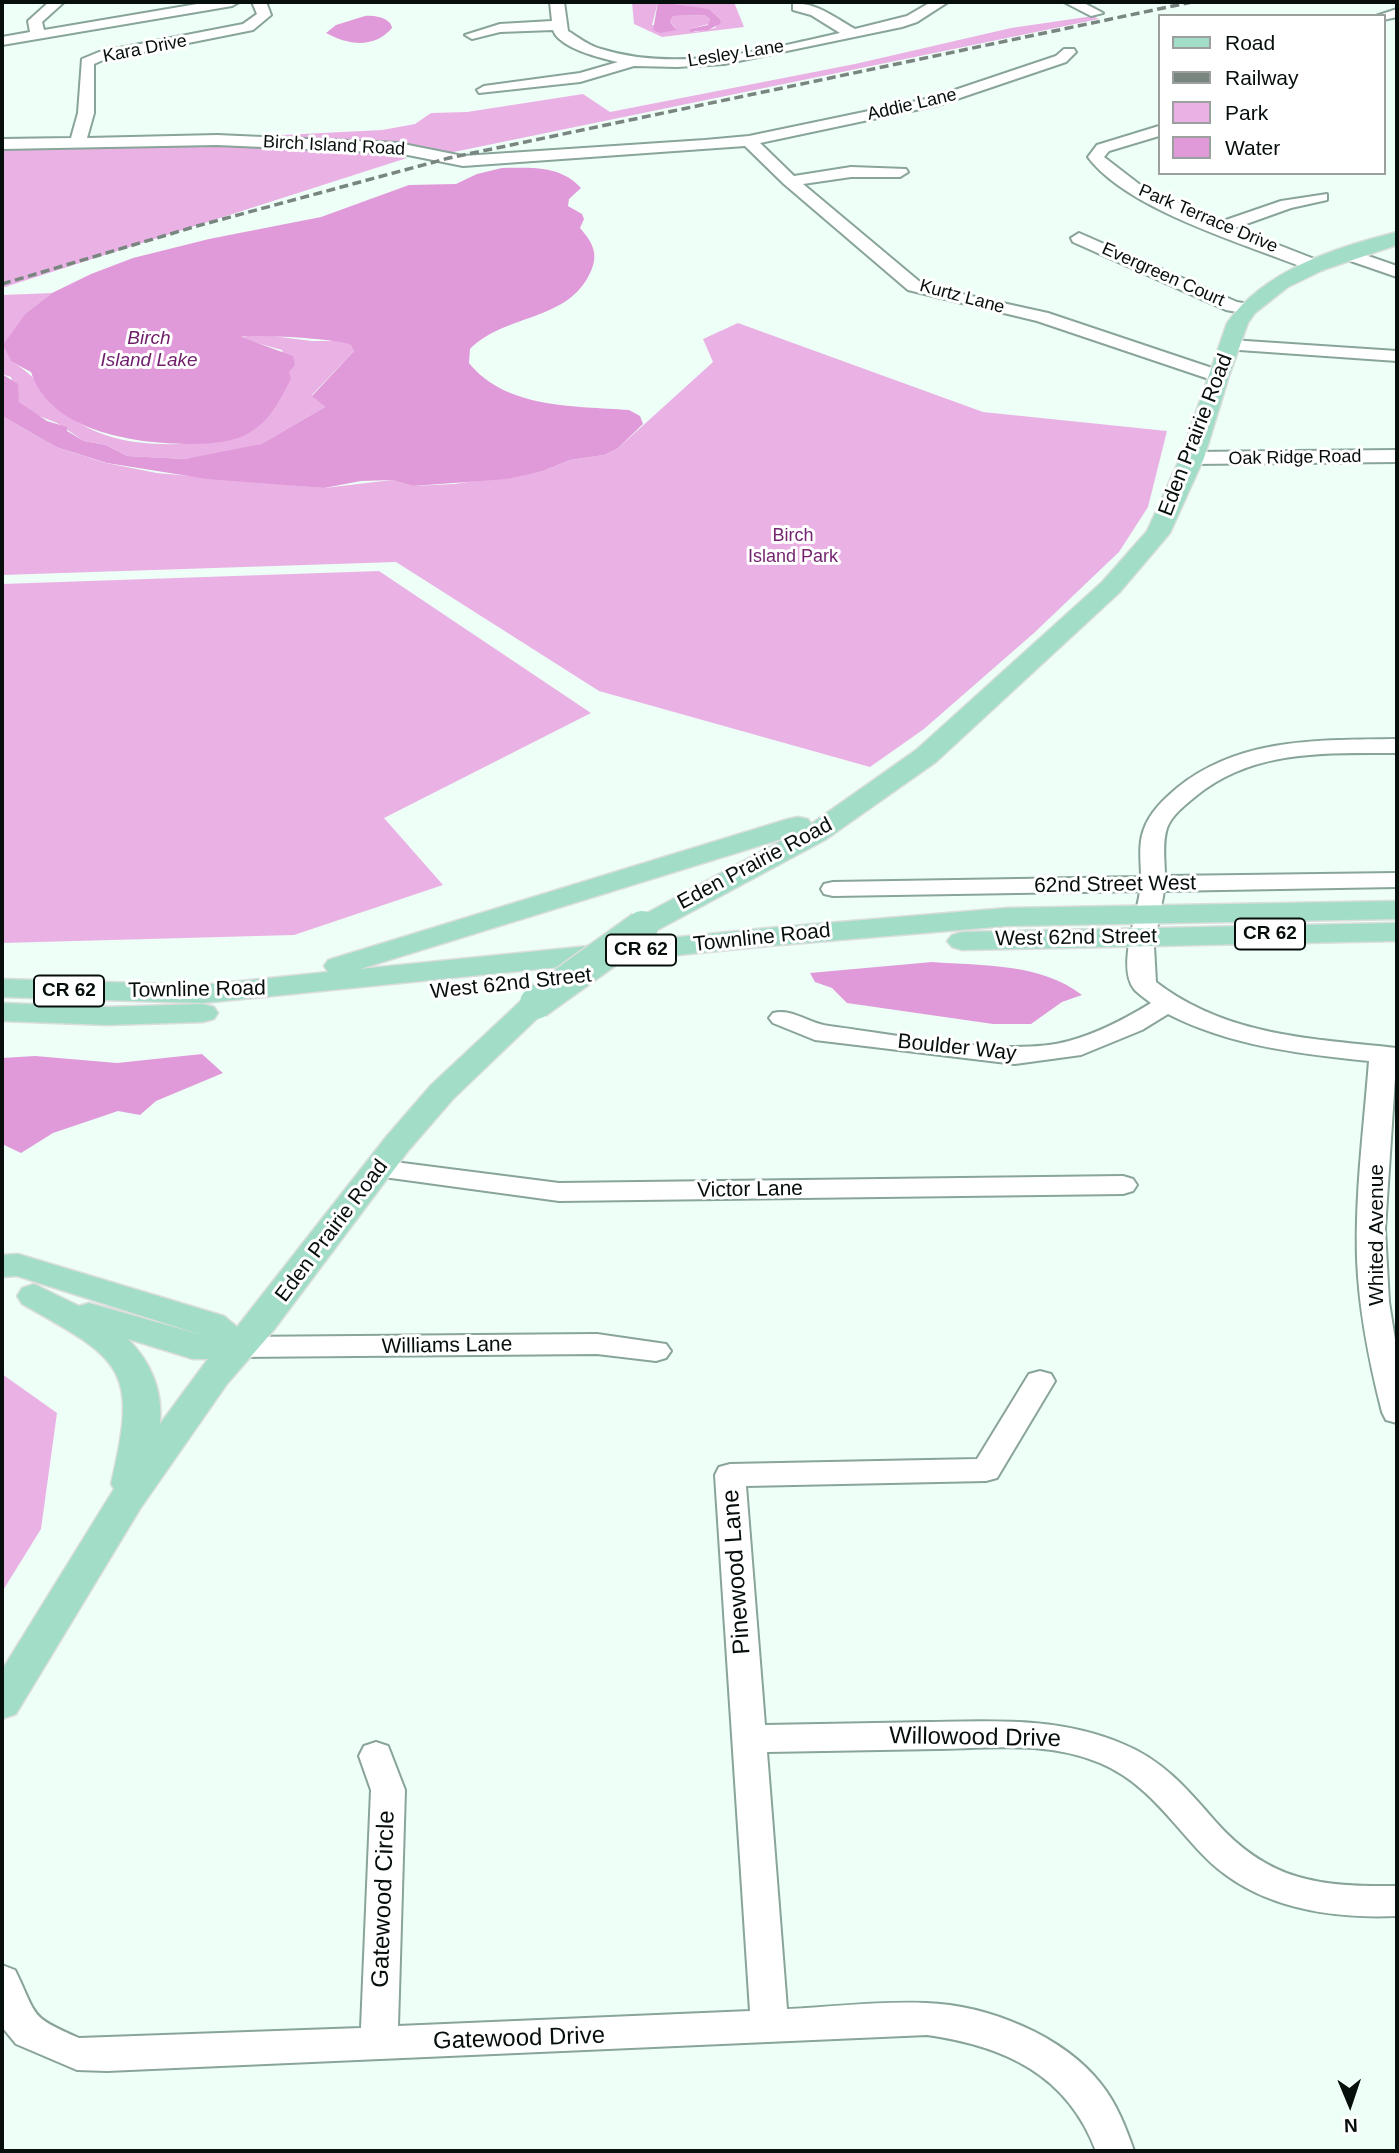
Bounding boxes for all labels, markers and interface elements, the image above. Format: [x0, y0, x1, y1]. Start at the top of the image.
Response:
legend [1158, 14, 1385, 175]
street label: Kara Drive [101, 30, 189, 68]
text: Road [1225, 31, 1275, 54]
street label: Lesley Lane [686, 36, 786, 72]
text: Railway [1225, 66, 1299, 89]
street label: Addie Lane [865, 84, 959, 126]
text: Park [1225, 101, 1268, 124]
street label: Birch Island Road [262, 131, 406, 161]
text: Water [1225, 136, 1280, 159]
street label: Park Terrace Drive [1135, 180, 1281, 258]
street label: Evergreen Court [1098, 238, 1228, 312]
street label: Kurtz Lane [917, 275, 1007, 319]
water label: Birch Island Lake [100, 328, 198, 372]
street label: Eden Prairie Road [1153, 350, 1239, 520]
street label: Oak Ridge Road [1228, 446, 1362, 470]
park label: Birch Island Park [748, 525, 838, 568]
street label: Eden Prairie Road [673, 813, 837, 915]
street label: 62nd Street West [1034, 871, 1196, 899]
street label: Townline Road [692, 918, 832, 958]
road number: CR 62 [1235, 918, 1305, 950]
street label: West 62nd Street [995, 924, 1157, 952]
road number: CR 62 [606, 934, 676, 966]
street label: West 62nd Street [429, 963, 593, 1005]
road number: CR 62 [34, 976, 104, 1007]
street label: Townline Road [128, 976, 266, 1004]
street label: Boulder Way [896, 1029, 1018, 1067]
street label: Eden Prairie Road [270, 1155, 394, 1307]
street label: Whited Avenue [1364, 1164, 1390, 1306]
street label: Victor Lane [697, 1176, 803, 1204]
street label: Williams Lane [381, 1332, 513, 1360]
street label: Pinewood Lane [717, 1488, 757, 1656]
street label: Willowood Drive [889, 1722, 1061, 1754]
street label: Gatewood Circle [367, 1810, 401, 1988]
street label: Gatewood Drive [433, 2022, 605, 2056]
north arrow [1315, 2069, 1385, 2139]
text: N [1344, 2115, 1358, 2136]

